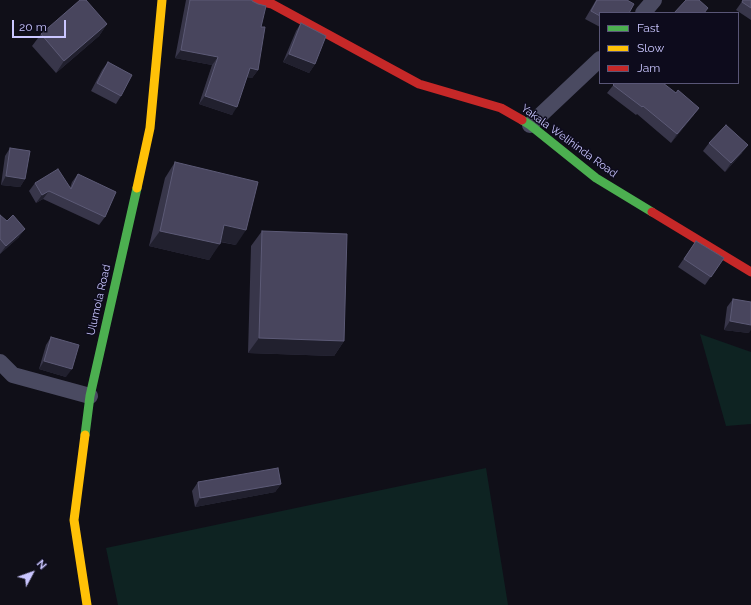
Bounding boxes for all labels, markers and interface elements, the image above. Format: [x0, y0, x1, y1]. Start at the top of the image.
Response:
scale bar [14, 12, 68, 38]
legend [599, 12, 739, 84]
text: 20 m [19, 20, 47, 34]
text: Fast [637, 21, 660, 35]
text: Slow [637, 41, 664, 55]
text: Jam [637, 61, 660, 75]
street label: Yakala Welihinda Road [518, 102, 620, 180]
street label: Ulumola Road [84, 263, 114, 337]
north arrow [12, 553, 52, 593]
text: N [34, 557, 49, 572]

